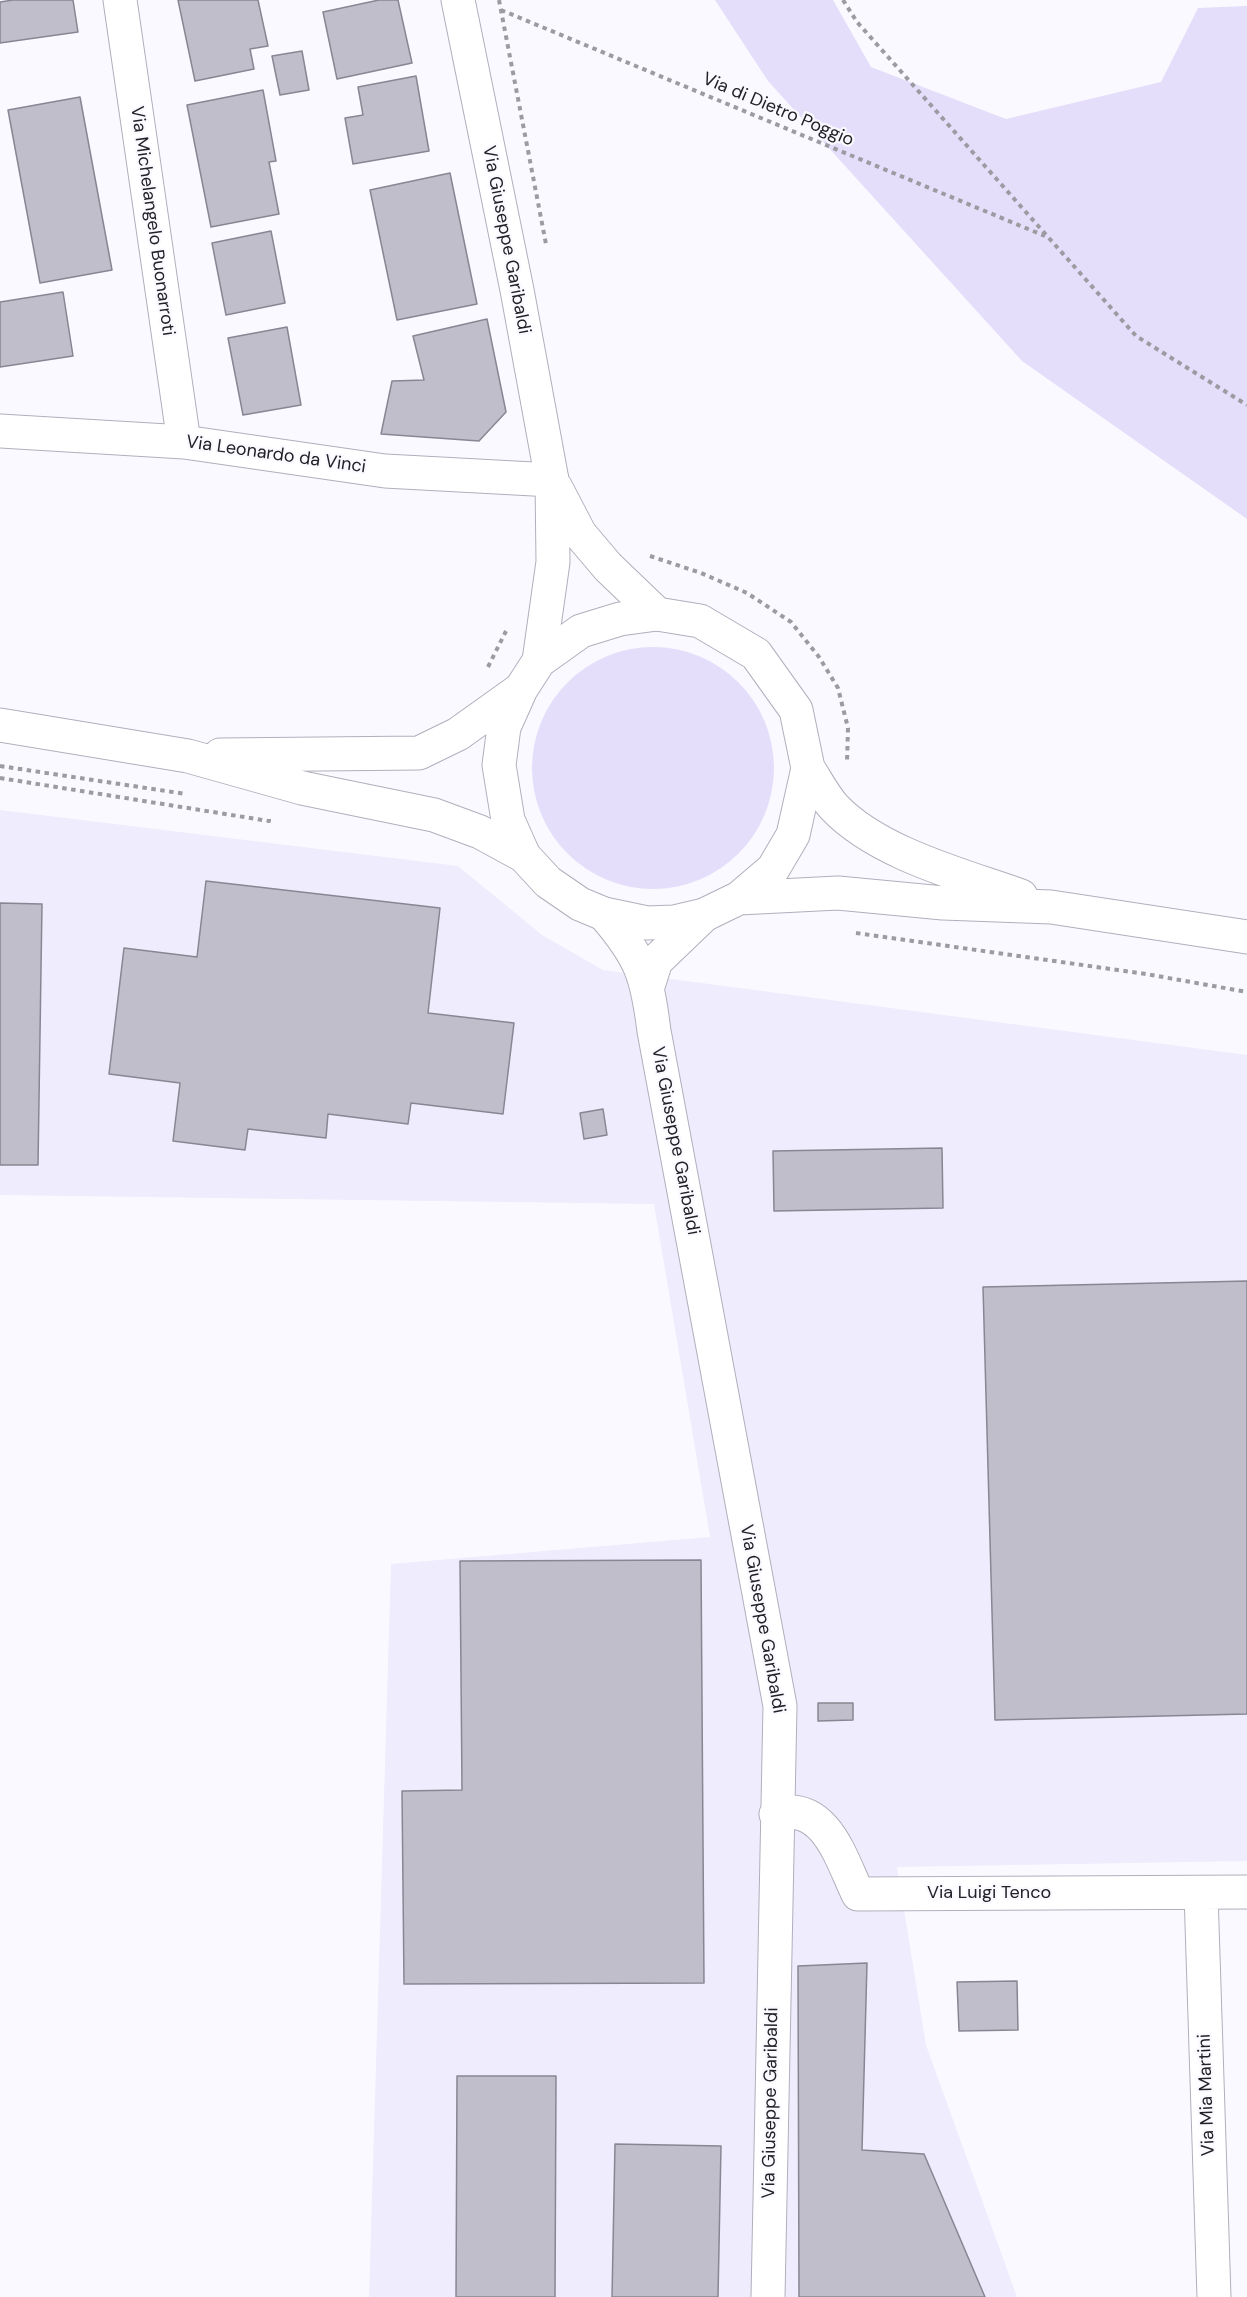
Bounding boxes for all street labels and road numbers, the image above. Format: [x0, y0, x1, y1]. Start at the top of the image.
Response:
street label: Via di Dietro Poggio [699, 68, 857, 152]
street label: Via Michelangelo Buonarroti [125, 105, 179, 337]
street label: Via Giuseppe Garibaldi [477, 144, 535, 336]
street label: Via Leonardo da Vinci [185, 432, 367, 478]
street label: Via Giuseppe Garibaldi [646, 1045, 704, 1237]
street label: Via Giuseppe Garibaldi [735, 1523, 789, 1715]
street label: Via Luigi Tenco [927, 1882, 1051, 1904]
street label: Via Giuseppe Garibaldi [759, 2007, 783, 2199]
street label: Via Mia Martini [1194, 2033, 1220, 2157]

